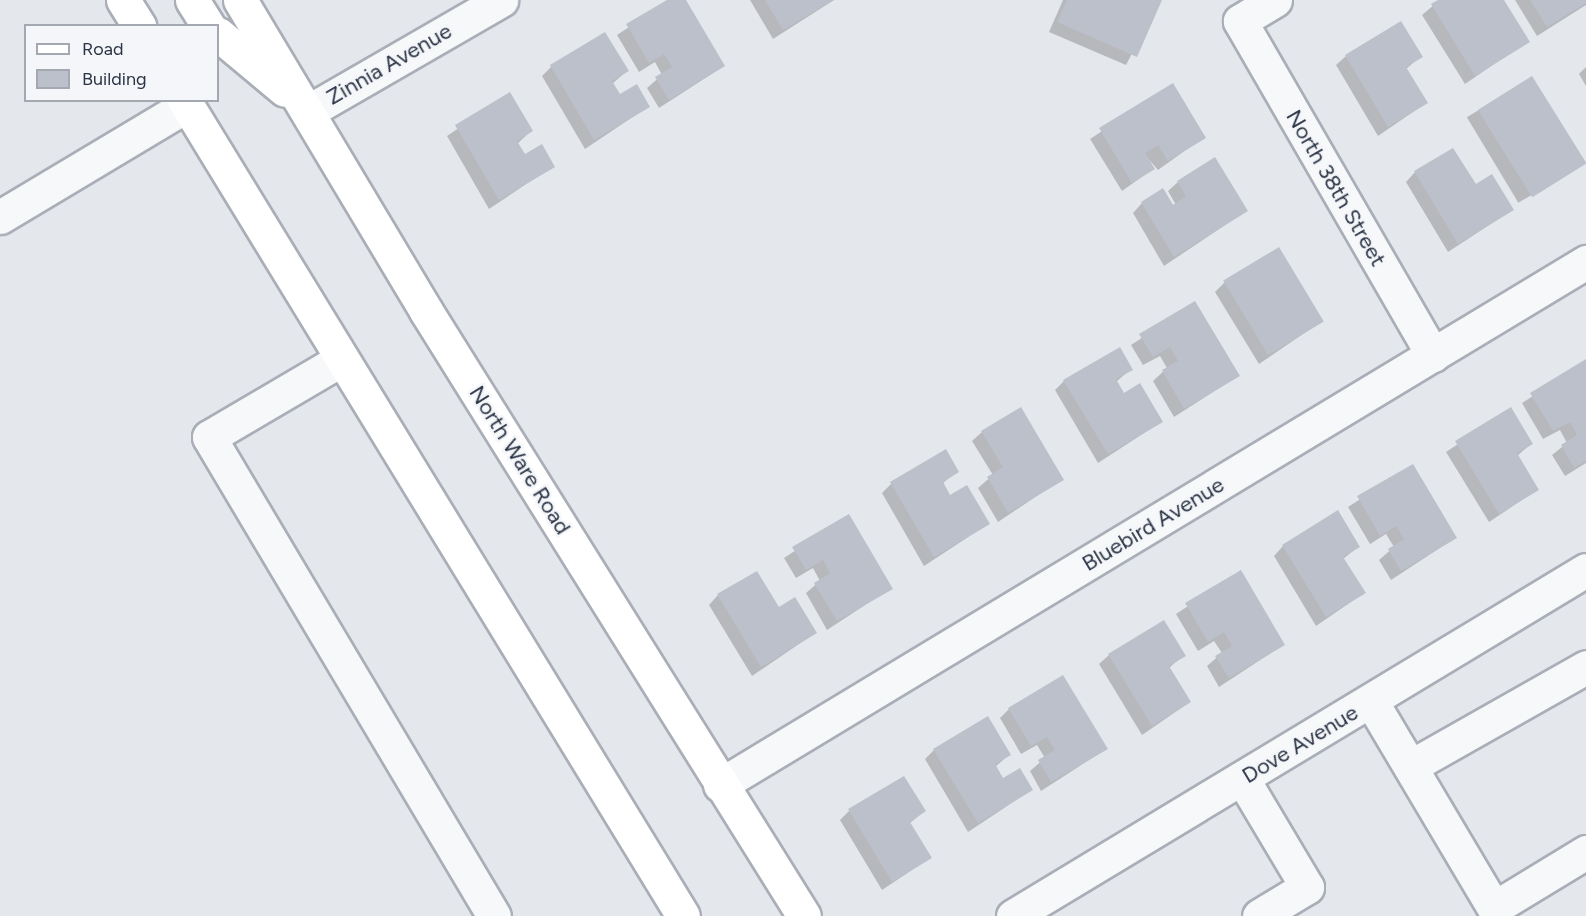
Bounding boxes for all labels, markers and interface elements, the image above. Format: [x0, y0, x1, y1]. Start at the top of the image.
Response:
street label: Zinnia Avenue [322, 18, 456, 110]
legend [24, 24, 219, 102]
text: Road [82, 38, 123, 60]
text: Building [82, 68, 147, 90]
street label: North 38th Street [1280, 105, 1392, 271]
street label: North Ware Road [464, 381, 576, 539]
street label: Bluebird Avenue [1077, 471, 1229, 577]
street label: Dove Avenue [1237, 699, 1363, 789]

